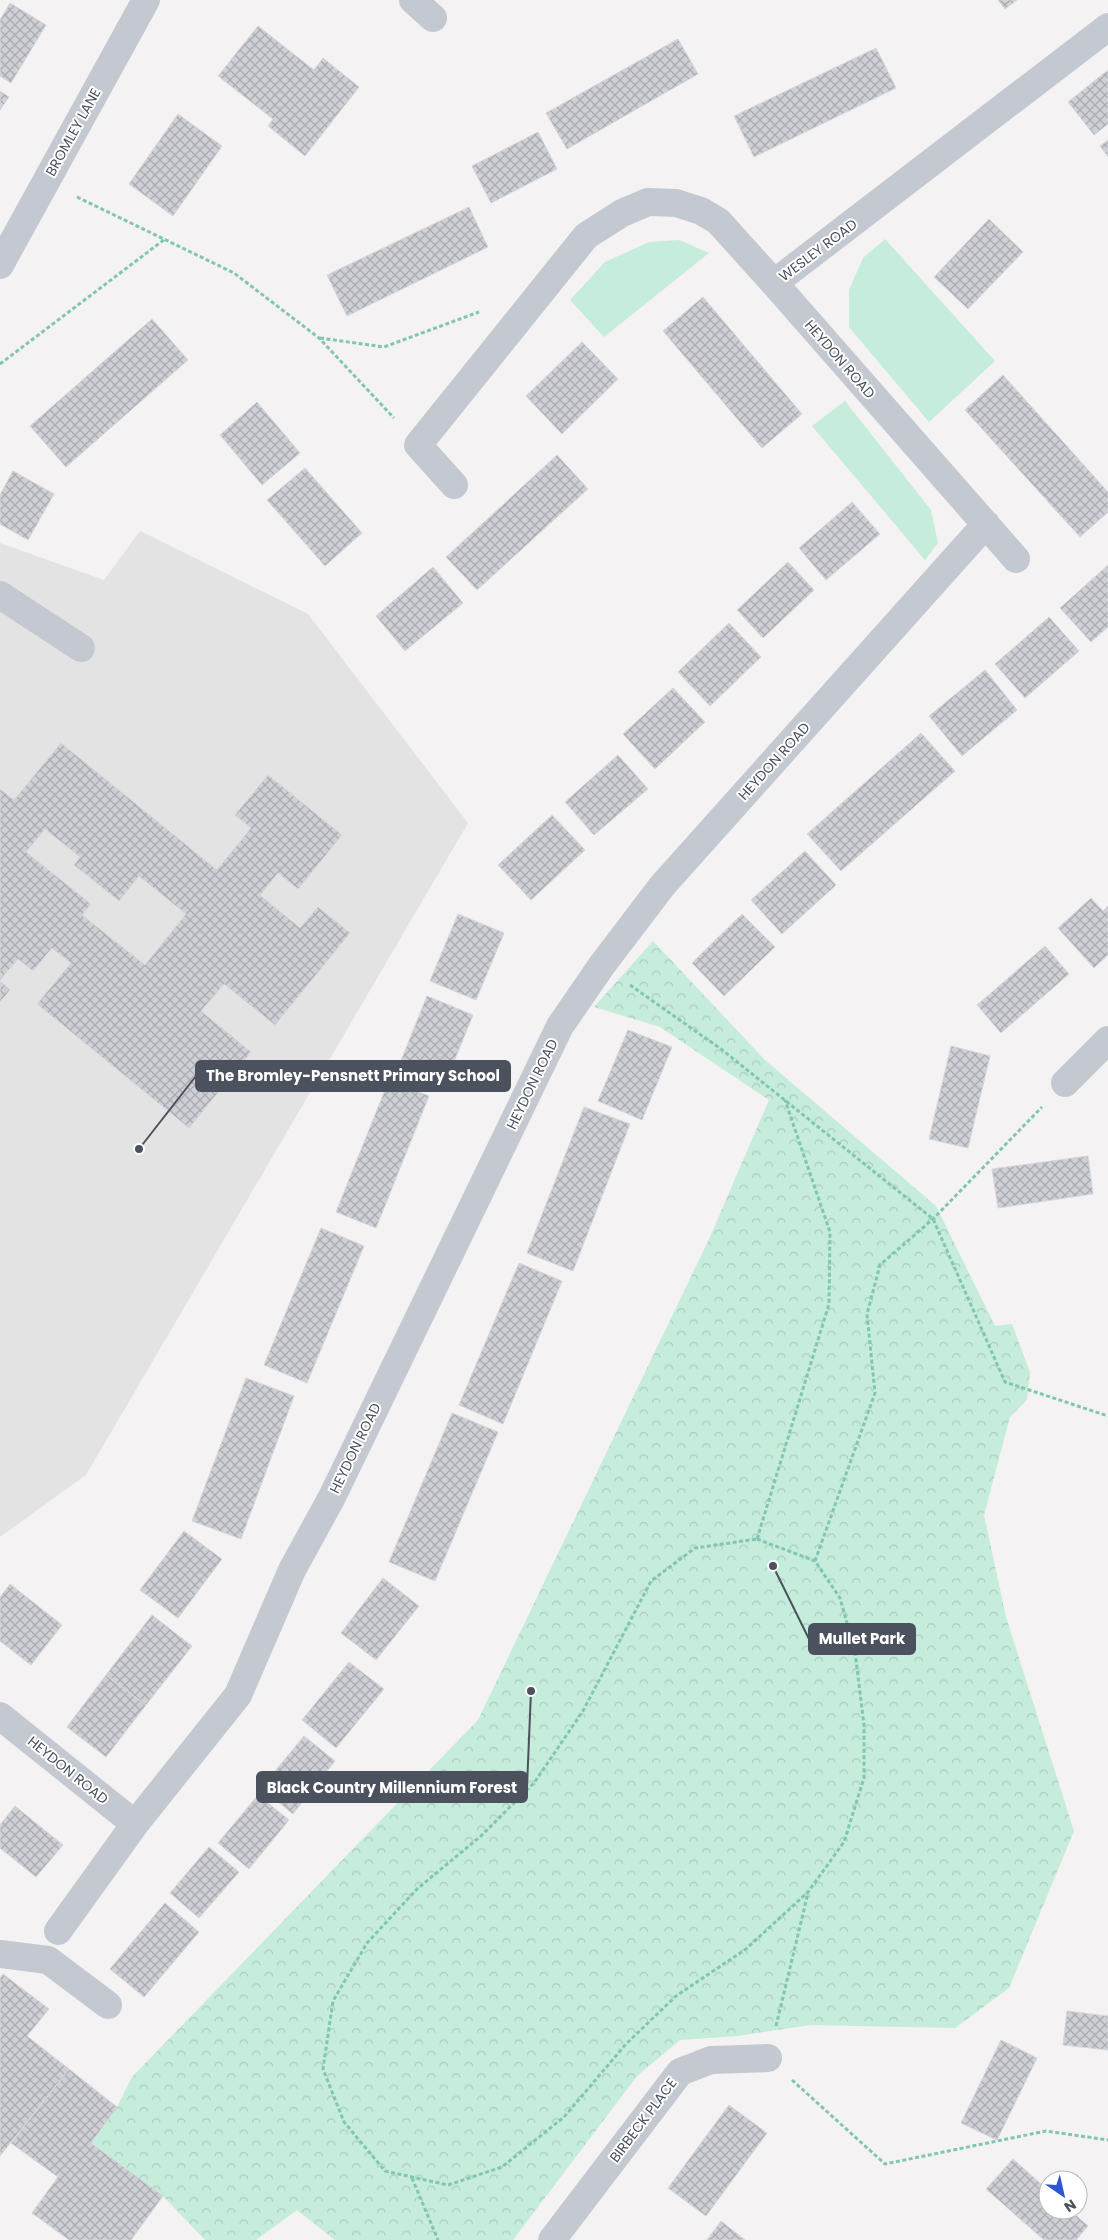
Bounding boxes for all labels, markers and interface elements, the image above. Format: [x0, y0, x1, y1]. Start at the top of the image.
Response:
street label: BROMLEY LANE [41, 84, 105, 180]
street label: WESLEY ROAD [775, 214, 861, 286]
street label: HEYDON ROAD [800, 315, 880, 403]
street label: HEYDON ROAD [734, 718, 814, 804]
street label: HEYDON ROAD [501, 1035, 563, 1133]
callout: The Bromley-Pensnett Primary School [196, 1061, 510, 1091]
text: The Bromley-Pensnett Primary School [206, 1065, 500, 1086]
street label: HEYDON ROAD [324, 1399, 386, 1497]
callout: Mullet Park [809, 1624, 915, 1654]
text: Mullet Park [819, 1628, 906, 1649]
street label: HEYDON ROAD [23, 1731, 113, 1809]
callout: Black Country Millennium Forest [257, 1772, 527, 1802]
text: Black Country Millennium Forest [267, 1777, 517, 1798]
street label: BIRBECK PLACE [605, 2074, 681, 2166]
north arrow [1038, 2170, 1088, 2220]
text: N [1060, 2195, 1080, 2217]

